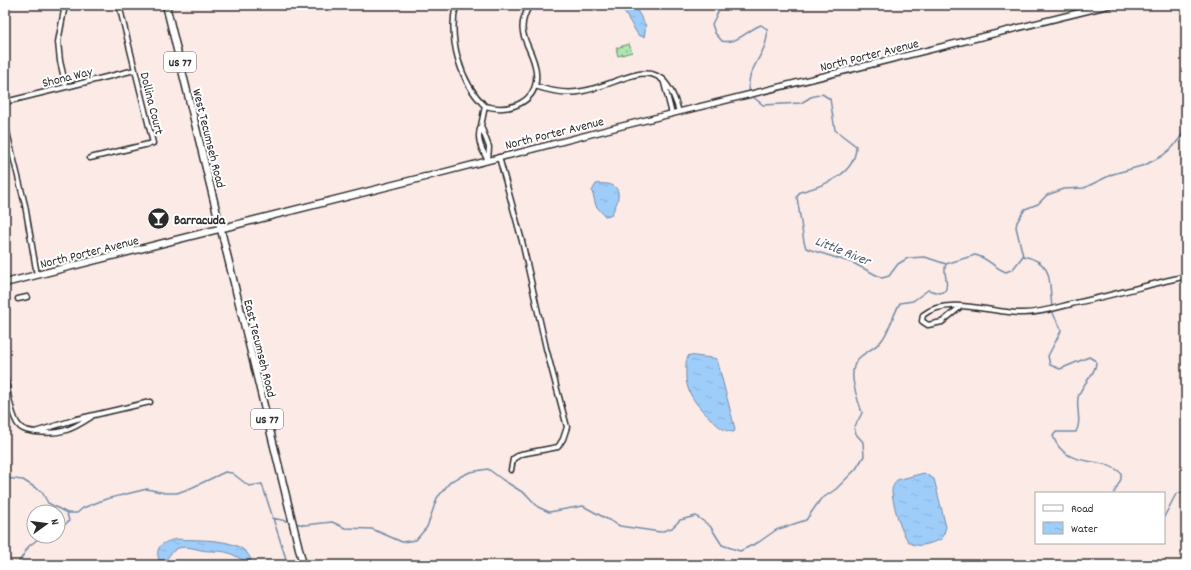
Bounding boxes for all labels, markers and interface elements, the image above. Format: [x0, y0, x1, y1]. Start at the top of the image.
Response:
street label: North Porter Avenue [818, 35, 921, 78]
road number: US 77 [164, 52, 196, 72]
street label: Shona Way [40, 63, 96, 94]
street label: Dollina Court [134, 70, 168, 137]
street label: West Tecumseh Road [186, 87, 229, 190]
street label: North Porter Avenue [503, 113, 606, 156]
bar icon: Barracuda [146, 206, 172, 232]
place label: Barracuda [174, 212, 226, 231]
street label: North Porter Avenue [38, 232, 141, 275]
water label: Little River [812, 232, 875, 273]
street label: East Tecumseh Road [237, 298, 280, 400]
road number: US 77 [251, 409, 283, 429]
legend [1035, 492, 1165, 544]
text: Road [1071, 501, 1093, 518]
north arrow [26, 504, 66, 544]
text: N [45, 517, 62, 527]
text: Water [1071, 521, 1098, 538]

